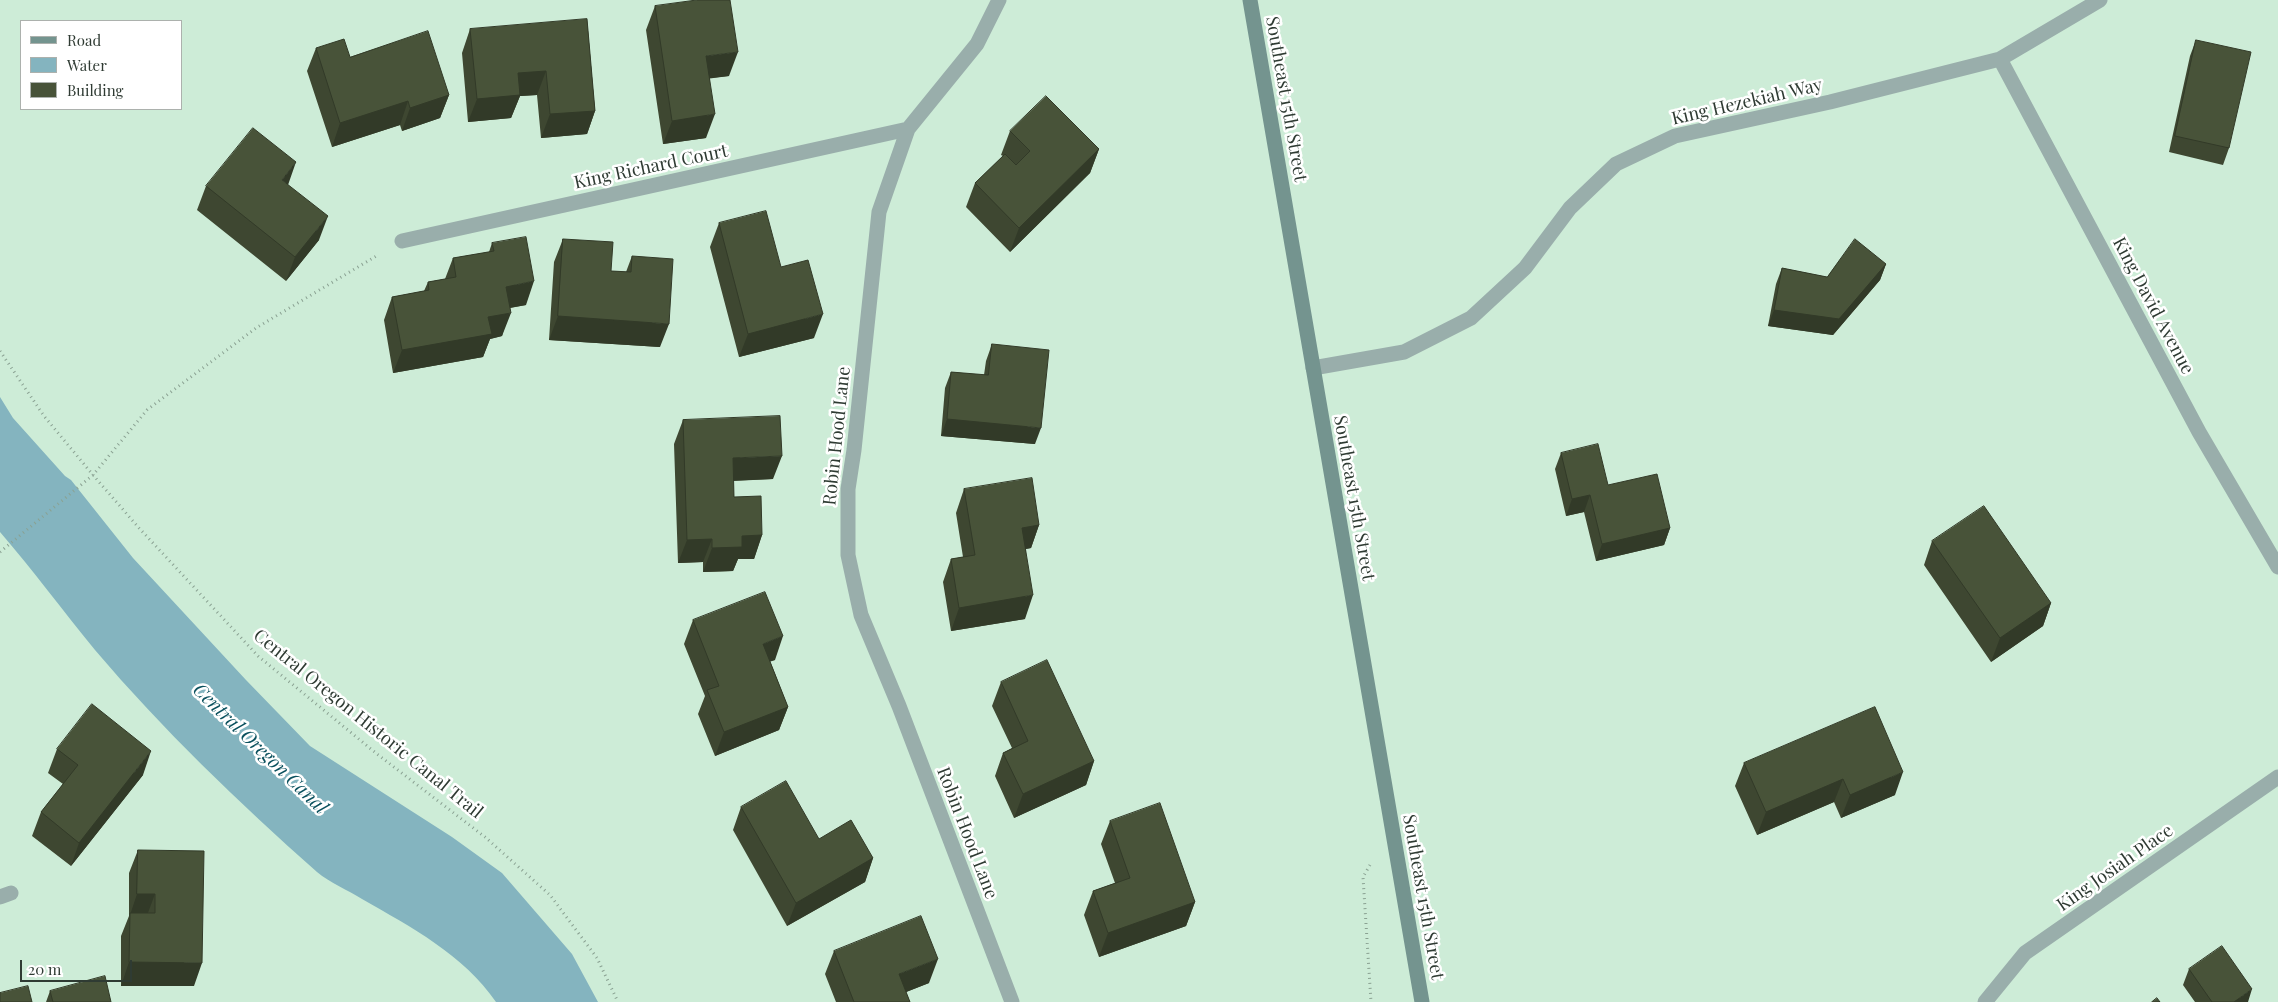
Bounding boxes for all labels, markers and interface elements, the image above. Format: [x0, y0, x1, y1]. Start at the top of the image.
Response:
street label: Southeast 15th Street [1261, 15, 1311, 183]
legend [20, 20, 182, 110]
text: Road [67, 30, 101, 50]
text: Water [67, 55, 107, 75]
street label: King Hezekiah Way [1669, 74, 1825, 130]
text: Building [67, 80, 123, 100]
street label: King Richard Court [572, 140, 730, 194]
street label: King David Avenue [2108, 234, 2198, 378]
street label: Robin Hood Lane [819, 365, 855, 507]
street label: Southeast 15th Street [1329, 414, 1379, 582]
street label: Central Oregon Historic Canal Trail [249, 625, 487, 823]
water label: Central Oregon Canal [188, 679, 332, 819]
street label: Robin Hood Lane [932, 764, 1002, 902]
street label: Southeast 15th Street [1398, 813, 1448, 981]
street label: King Josiah Place [2053, 820, 2177, 916]
scale bar [22, 950, 135, 982]
text: 20 m [28, 959, 61, 979]

